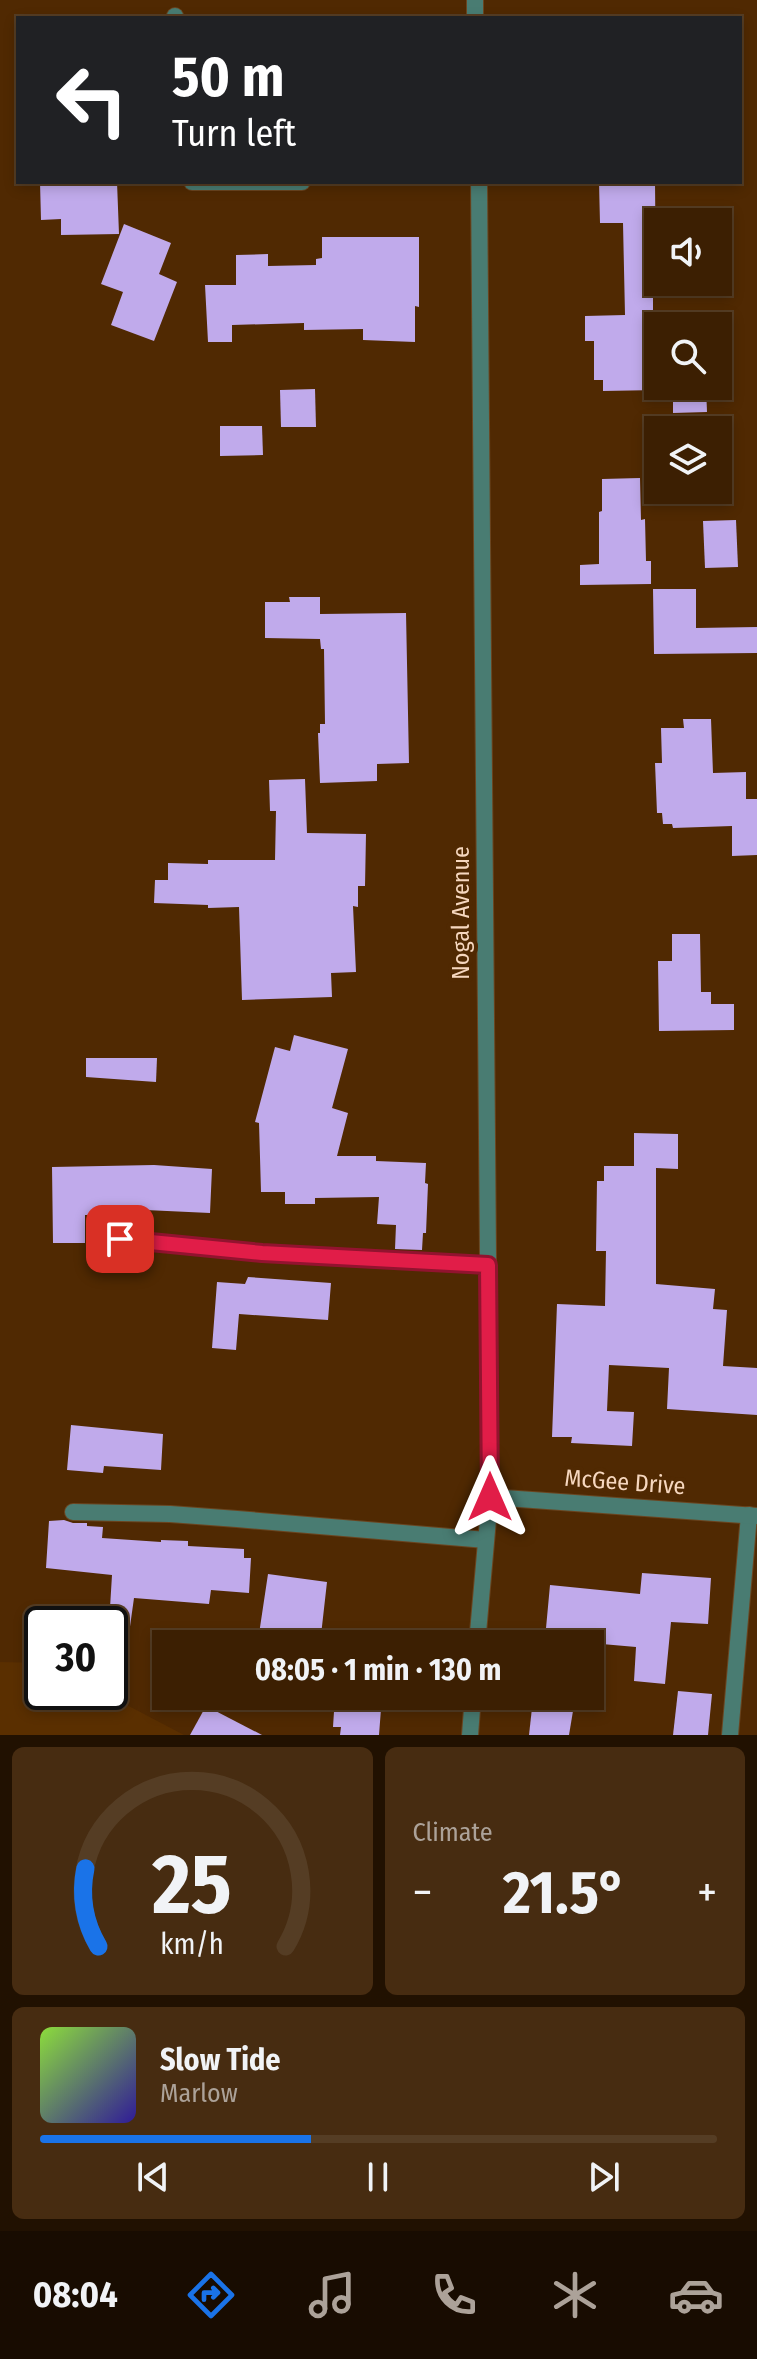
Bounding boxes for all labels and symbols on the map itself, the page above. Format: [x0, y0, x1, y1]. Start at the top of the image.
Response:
street label: Nogal Avenue [447, 846, 475, 980]
pin [86, 1205, 154, 1273]
position arrow [448, 1455, 532, 1539]
street label: McGee Drive [564, 1464, 686, 1500]
speed limit sign: 30 [24, 1606, 128, 1710]

